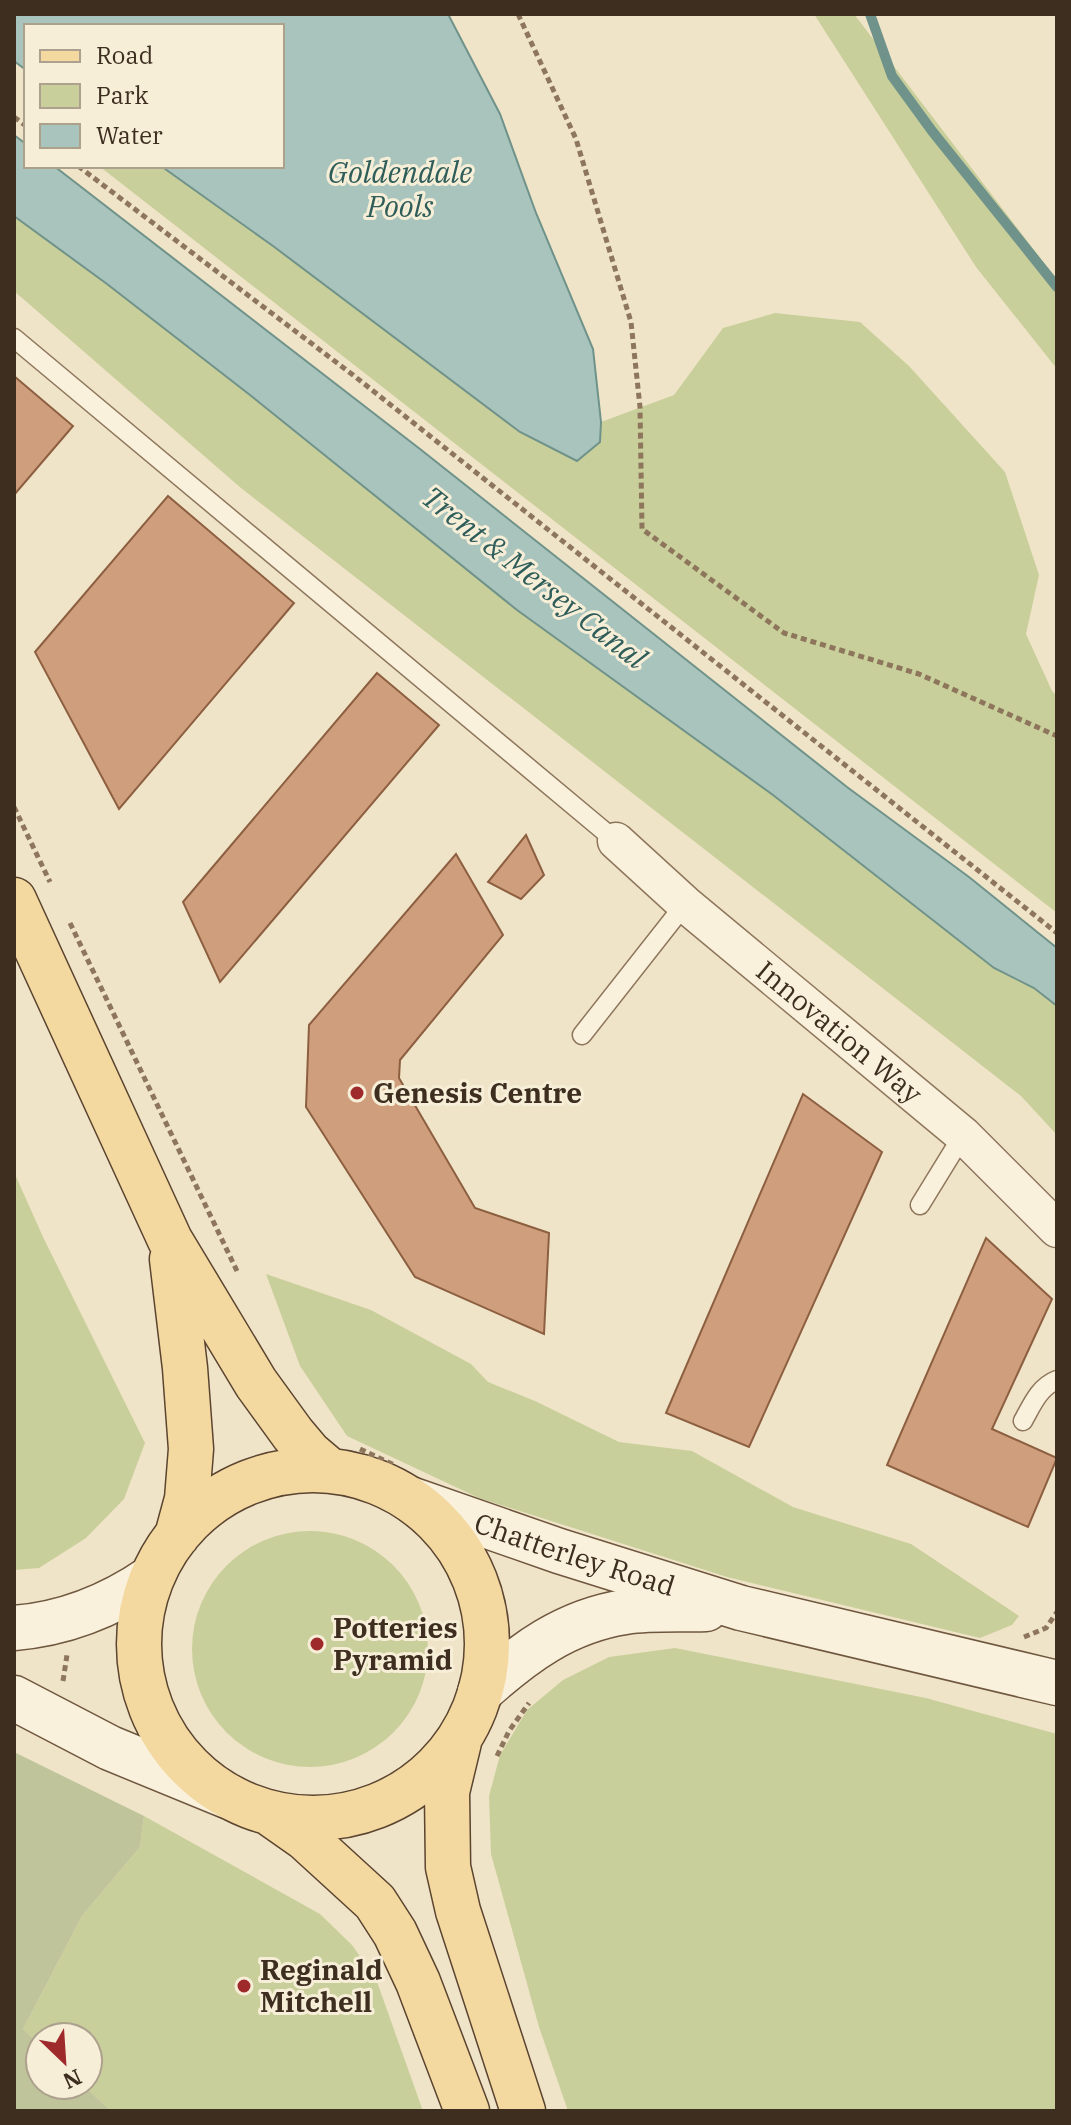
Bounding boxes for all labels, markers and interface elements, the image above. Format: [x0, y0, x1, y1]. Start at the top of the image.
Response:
legend [24, 24, 284, 168]
text: Road [96, 39, 153, 71]
text: Park [96, 79, 148, 111]
text: Water [96, 119, 163, 151]
water label: Goldendale Pools [328, 152, 472, 225]
water label: Trent & Mersey Canal [415, 477, 656, 677]
street label: Innovation Way [749, 952, 930, 1112]
place label: Genesis Centre [373, 1074, 582, 1111]
marker: Genesis Centre [348, 1084, 366, 1102]
street label: Chatterley Road [470, 1504, 680, 1604]
place label: Potteries Pyramid [333, 1609, 458, 1678]
marker: Potteries Pyramid [308, 1635, 326, 1653]
place label: Reginald Mitchell [260, 1951, 383, 2020]
marker: Reginald Mitchell [235, 1977, 253, 1995]
north arrow [24, 2021, 104, 2101]
text: N [59, 2063, 87, 2096]

